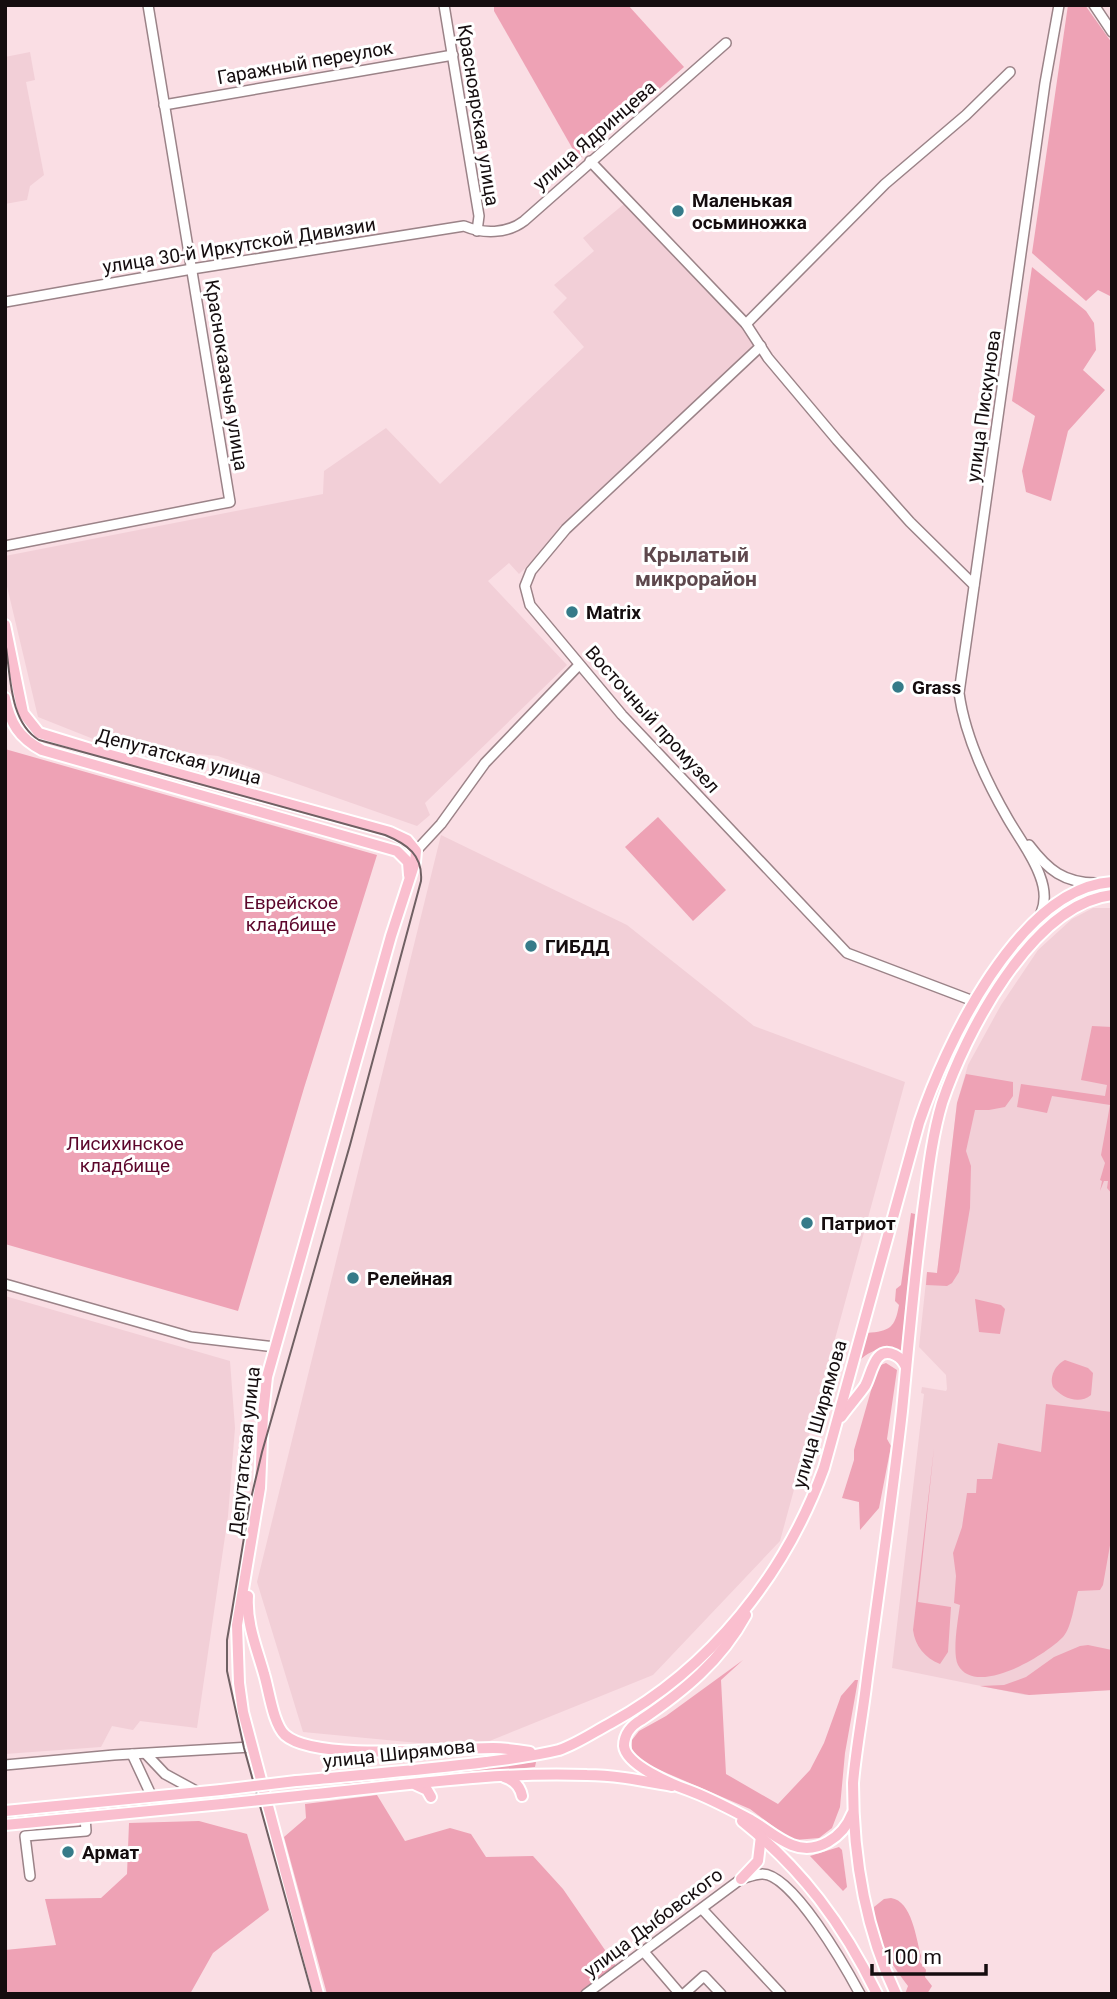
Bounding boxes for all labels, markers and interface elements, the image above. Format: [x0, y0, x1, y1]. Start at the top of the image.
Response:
street label: Красноярская улица [453, 23, 504, 208]
street label: Гаражный переулок [215, 36, 396, 89]
street label: улица Ядринцева [528, 76, 661, 195]
place label: Маленькая осьминожка [692, 189, 807, 234]
marker: Маленькая осьминожка [670, 203, 686, 219]
street label: улица 30-й Иркутской Дивизии [101, 213, 377, 278]
street label: Красноказачья улица [200, 278, 253, 472]
street label: улица Пискунова [961, 328, 1006, 484]
district label: Крылатый микрорайон [635, 543, 757, 591]
place label: Matrix [586, 601, 641, 624]
marker: Matrix [564, 604, 580, 620]
street label: Восточный промузел [580, 641, 725, 798]
place label: Grass [912, 676, 962, 699]
marker: Grass [890, 679, 906, 695]
street label: Депутатская улица [94, 723, 264, 790]
park label: Еврейское кладбище [244, 891, 338, 936]
place label: ГИБДД [545, 935, 609, 958]
marker: ГИБДД [523, 938, 539, 954]
park label: Лисихинское кладбище [66, 1132, 184, 1177]
place label: Патриот [821, 1212, 896, 1235]
marker: Патриот [799, 1215, 815, 1231]
place label: Релейная [367, 1267, 453, 1290]
marker: Релейная [345, 1270, 361, 1286]
street label: улица Ширямова [787, 1337, 852, 1491]
street label: Депутатская улица [224, 1365, 265, 1537]
street label: улица Ширямова [322, 1734, 476, 1773]
place label: Армат [82, 1841, 140, 1864]
marker: Армат [60, 1844, 76, 1860]
street label: улица Дыбовского [579, 1863, 727, 1982]
scale bar [872, 1932, 986, 1976]
text: 100 m [883, 1945, 942, 1969]

